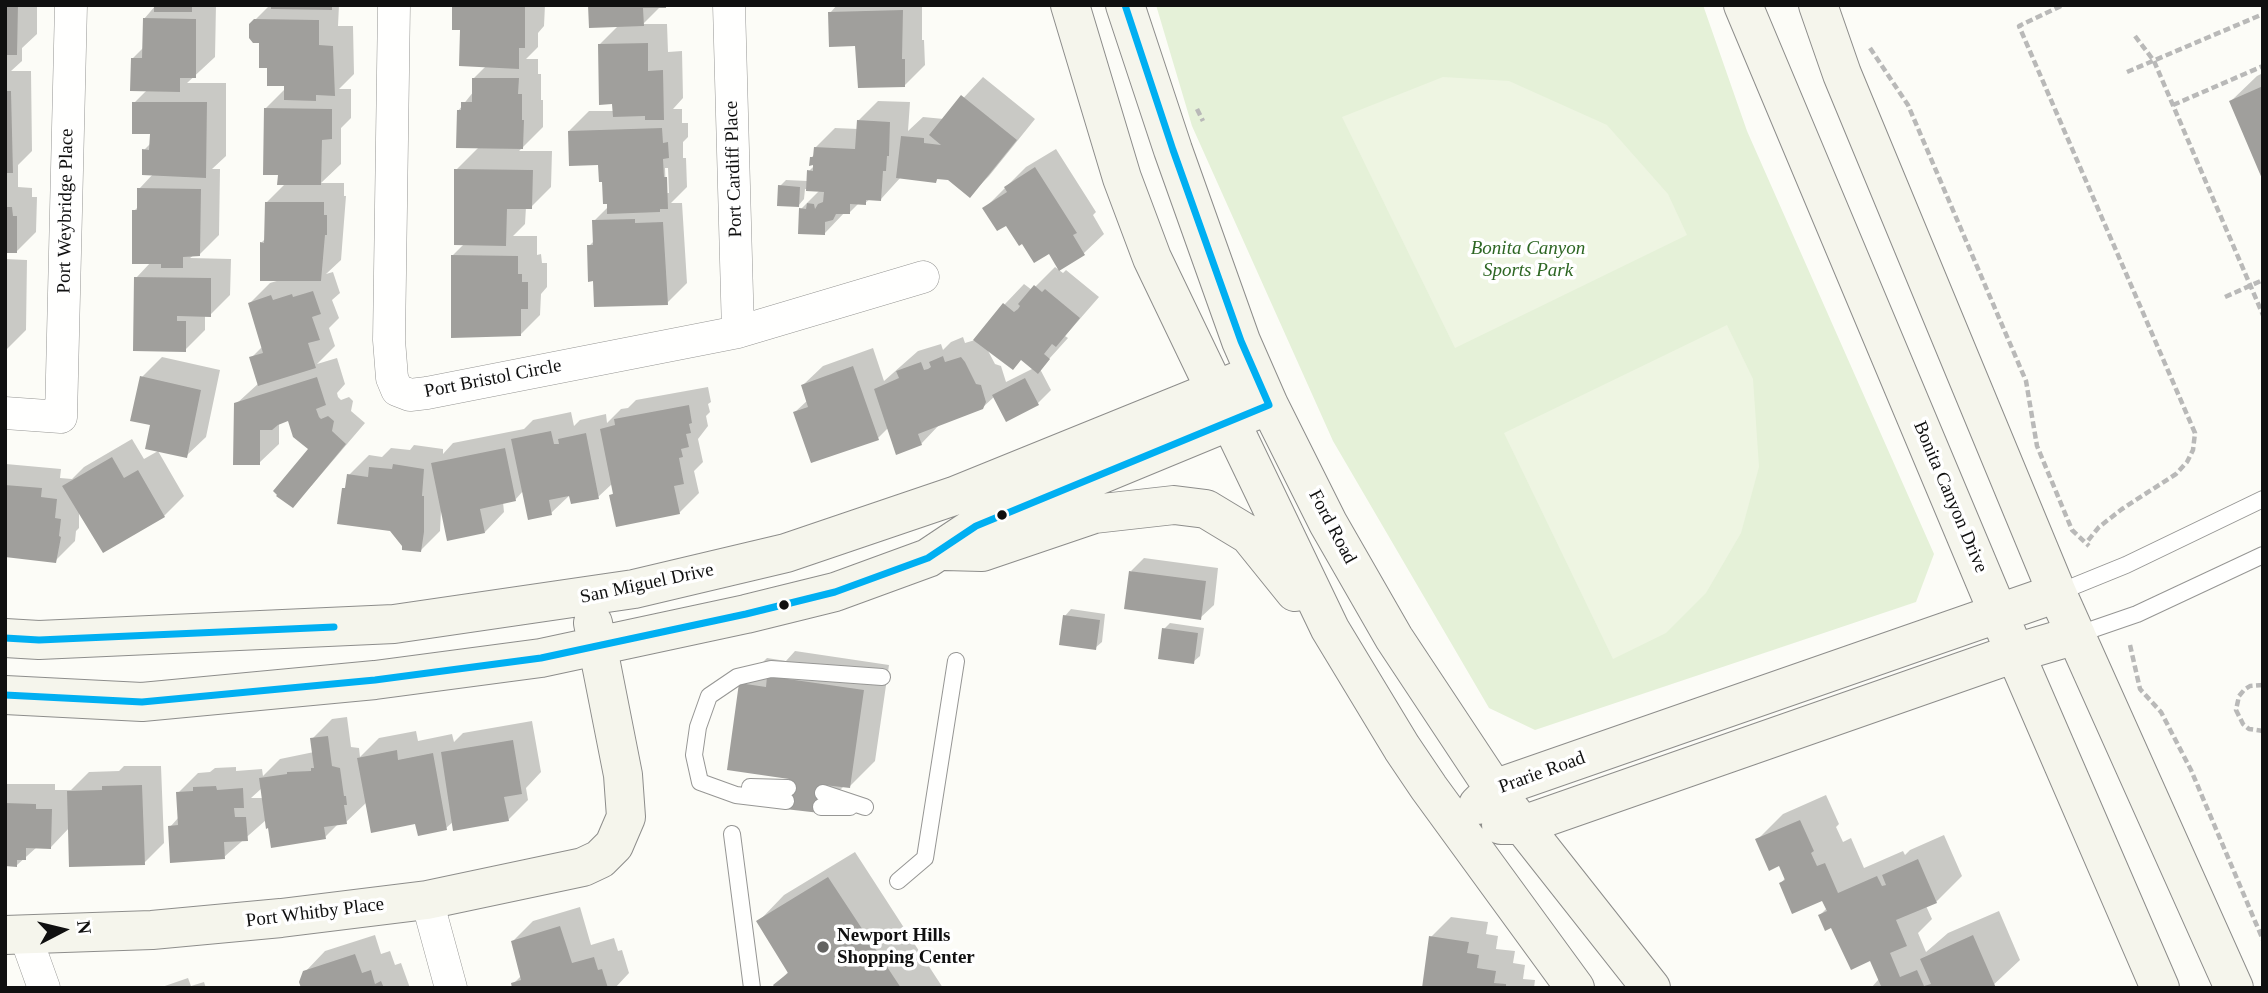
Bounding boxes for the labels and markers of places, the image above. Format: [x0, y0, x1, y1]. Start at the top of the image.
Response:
unlabelled marker [995, 508, 1009, 522]
unlabelled marker [777, 598, 791, 612]
place label: Newport Hills Shopping Center [837, 925, 975, 969]
marker: Newport Hills Shopping Center [815, 939, 831, 955]

